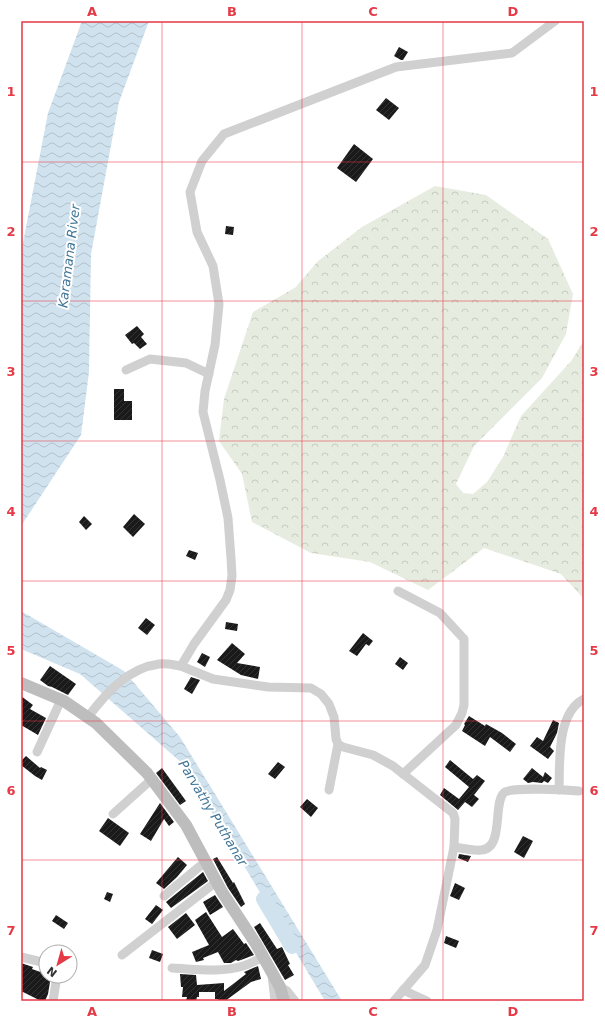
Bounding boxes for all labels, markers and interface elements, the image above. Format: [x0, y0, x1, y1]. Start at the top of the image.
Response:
text: A [87, 4, 97, 19]
text: B [227, 4, 237, 19]
text: C [368, 4, 378, 19]
text: D [508, 4, 519, 19]
text: 1 [6, 84, 16, 99]
text: 1 [589, 84, 599, 99]
water label: Karamana River [55, 202, 83, 309]
text: 2 [6, 224, 16, 239]
text: 2 [589, 224, 599, 239]
text: 3 [6, 364, 16, 379]
text: 3 [589, 364, 599, 379]
text: 4 [6, 504, 16, 519]
text: 4 [589, 504, 599, 519]
text: 5 [6, 643, 16, 658]
text: 5 [589, 643, 599, 658]
water label: Parvathy Puthanar [175, 757, 251, 870]
text: 6 [6, 783, 16, 798]
text: 6 [589, 783, 599, 798]
text: 7 [6, 923, 16, 938]
text: 7 [589, 923, 599, 938]
north arrow [38, 944, 78, 984]
text: N [45, 964, 60, 980]
text: A [87, 1004, 97, 1019]
text: B [227, 1004, 237, 1019]
text: C [368, 1004, 378, 1019]
text: D [508, 1004, 519, 1019]

